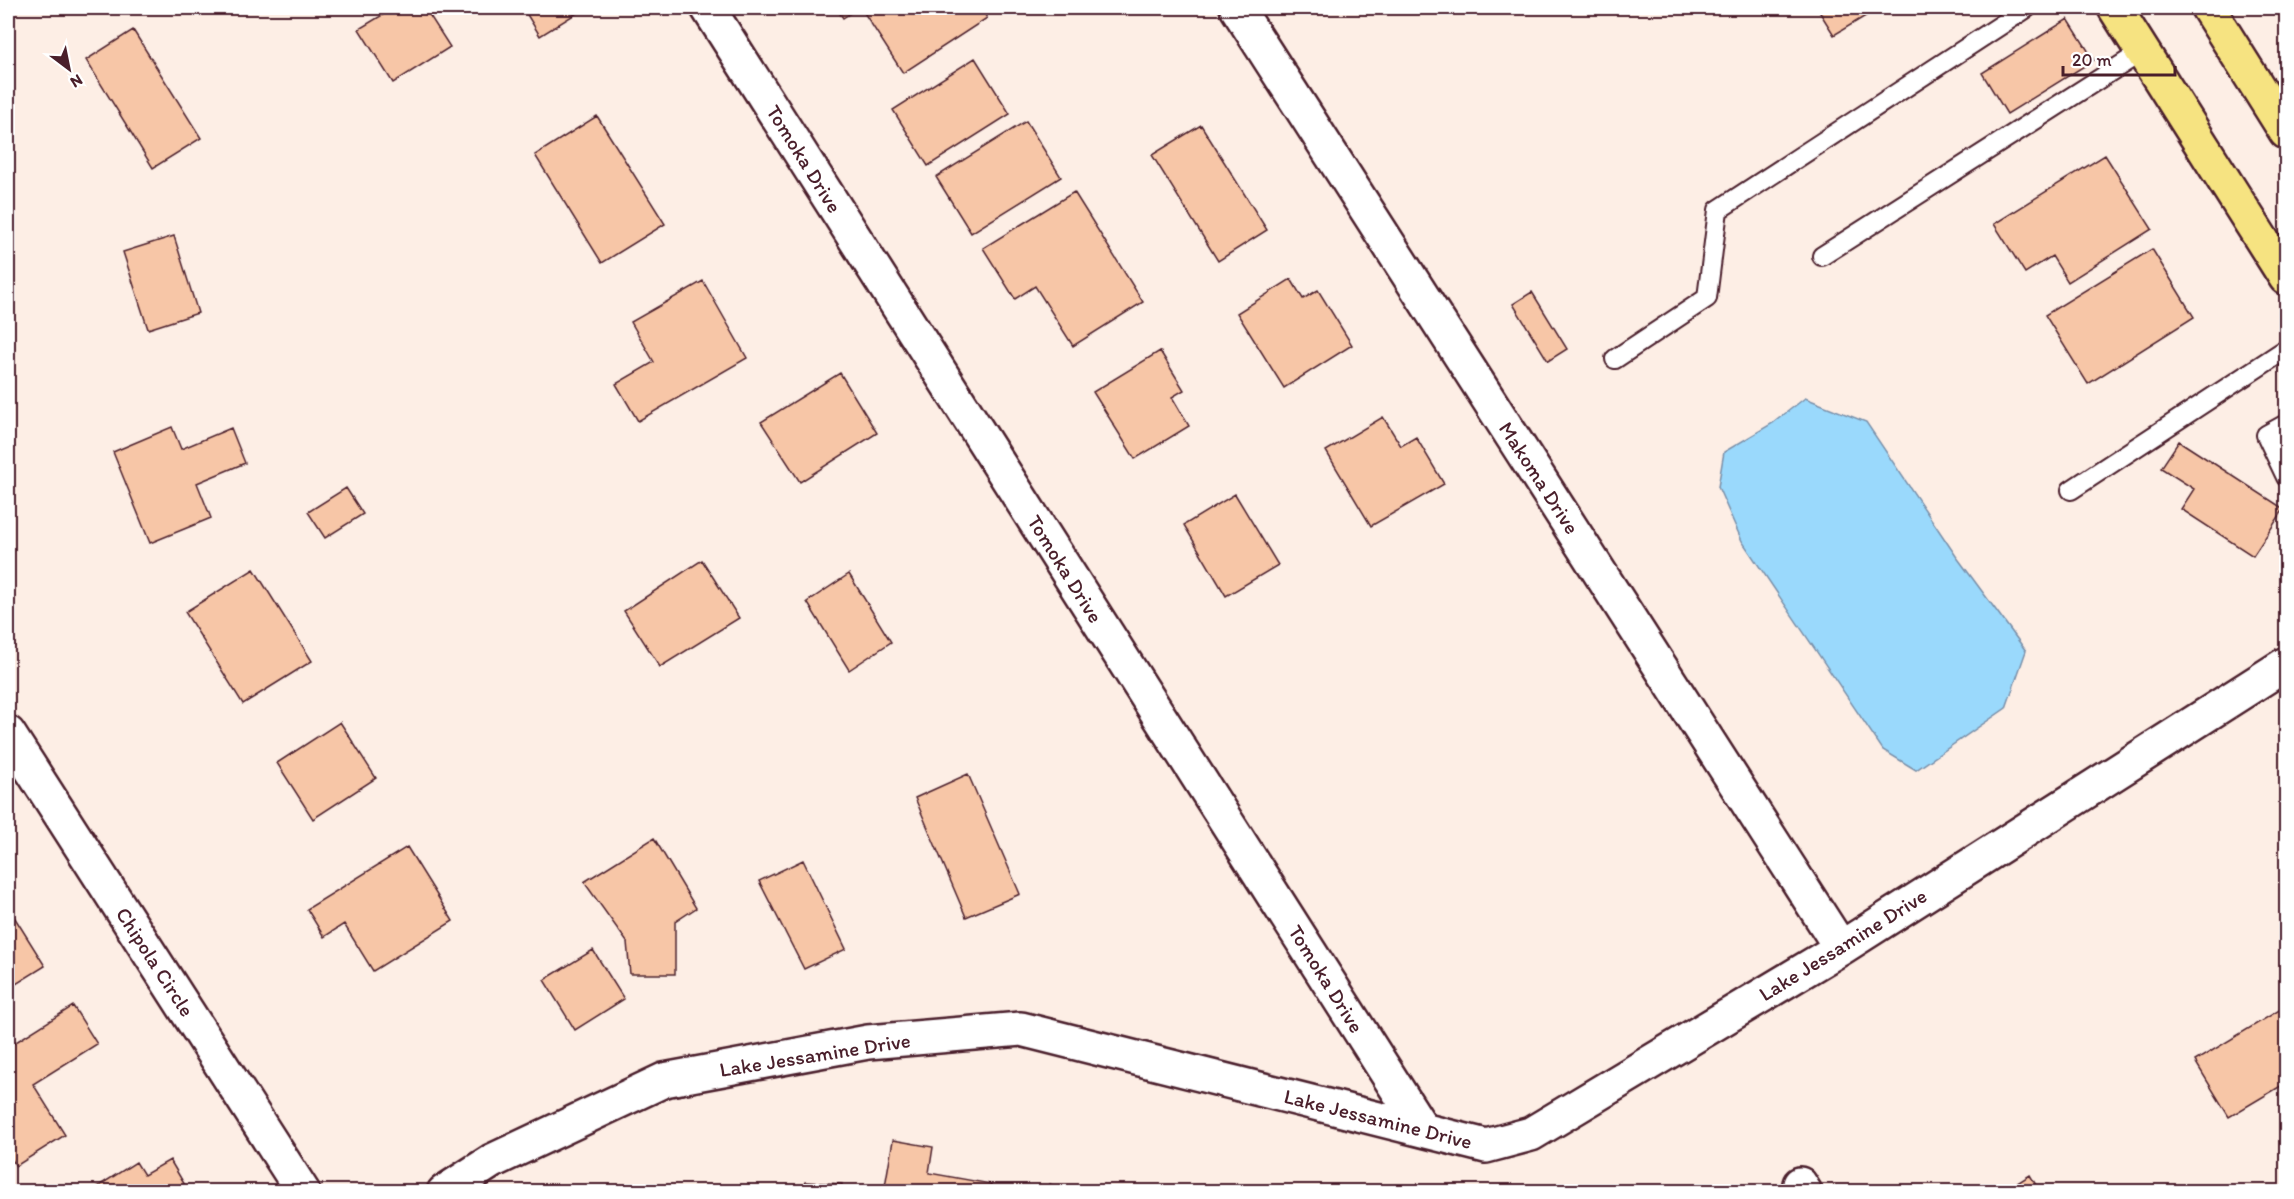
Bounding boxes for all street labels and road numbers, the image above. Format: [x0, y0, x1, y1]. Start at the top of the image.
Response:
street label: Tomoka Drive [761, 100, 847, 217]
street label: Makoma Drive [1494, 417, 1585, 539]
street label: Tomoka Drive [1022, 510, 1108, 627]
street label: Lake Jessamine Drive [1754, 883, 1931, 1006]
street label: Chipola Circle [111, 902, 200, 1021]
street label: Tomoka Drive [1283, 920, 1369, 1037]
street label: Lake Jessamine Drive [718, 1027, 912, 1082]
street label: Lake Jessamine Drive [1281, 1083, 1475, 1154]

